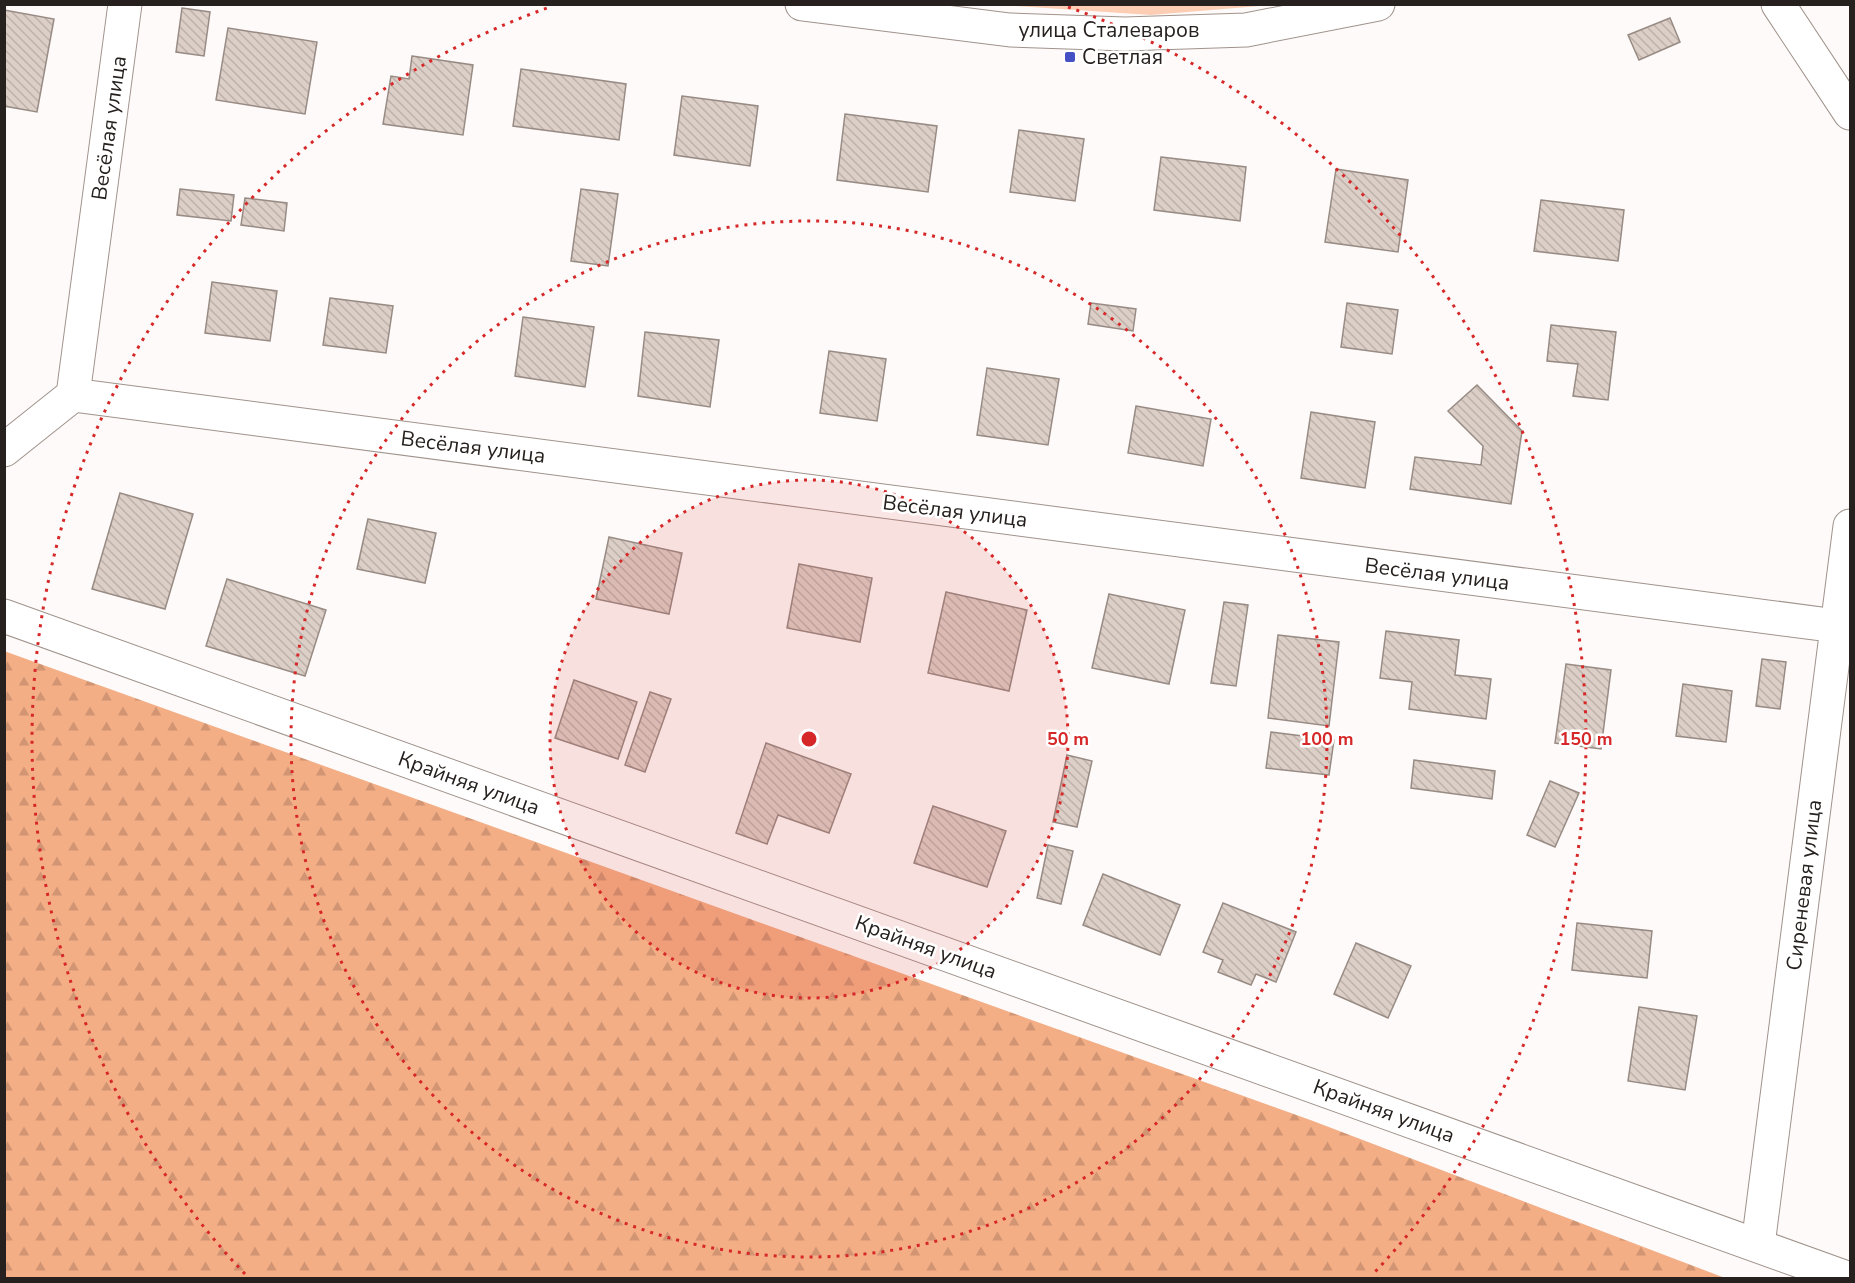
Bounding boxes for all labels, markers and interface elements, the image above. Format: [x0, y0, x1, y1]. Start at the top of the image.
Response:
street label: улица Сталеваров [1019, 16, 1199, 44]
place label: Светлая [1082, 43, 1163, 71]
marker: Светлая [1063, 50, 1077, 64]
street label: Весёлая улица [85, 54, 133, 202]
street label: Весёлая улица [399, 424, 547, 470]
street label: Весёлая улица [881, 488, 1029, 534]
street label: Весёлая улица [1363, 551, 1511, 597]
text: 50 m [1047, 727, 1089, 751]
text: 100 m [1300, 727, 1354, 751]
text: 150 m [1559, 727, 1613, 751]
centre of rings [799, 729, 819, 749]
street label: Крайняя улица [394, 744, 544, 822]
street label: Сиреневая улица [1780, 798, 1828, 972]
street label: Крайняя улица [851, 908, 1001, 986]
street label: Крайняя улица [1309, 1072, 1459, 1150]

